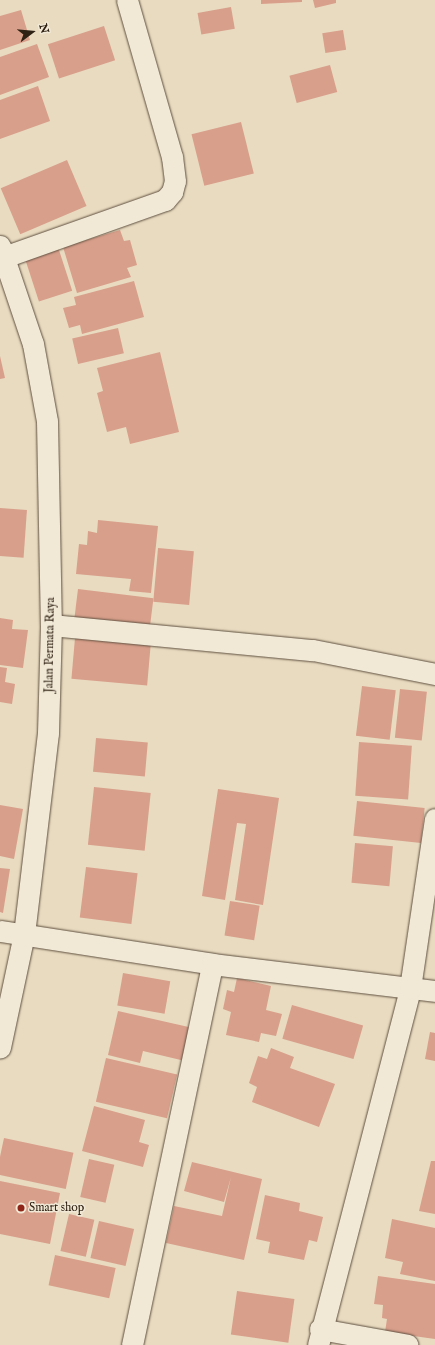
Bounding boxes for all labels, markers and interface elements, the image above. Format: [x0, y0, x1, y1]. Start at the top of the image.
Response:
north arrow [12, 12, 52, 52]
text: N [35, 22, 52, 35]
street label: Jalan Permata Raya [42, 597, 58, 693]
place label: Smart shop [29, 1201, 84, 1215]
marker: Smart shop [16, 1203, 26, 1213]

